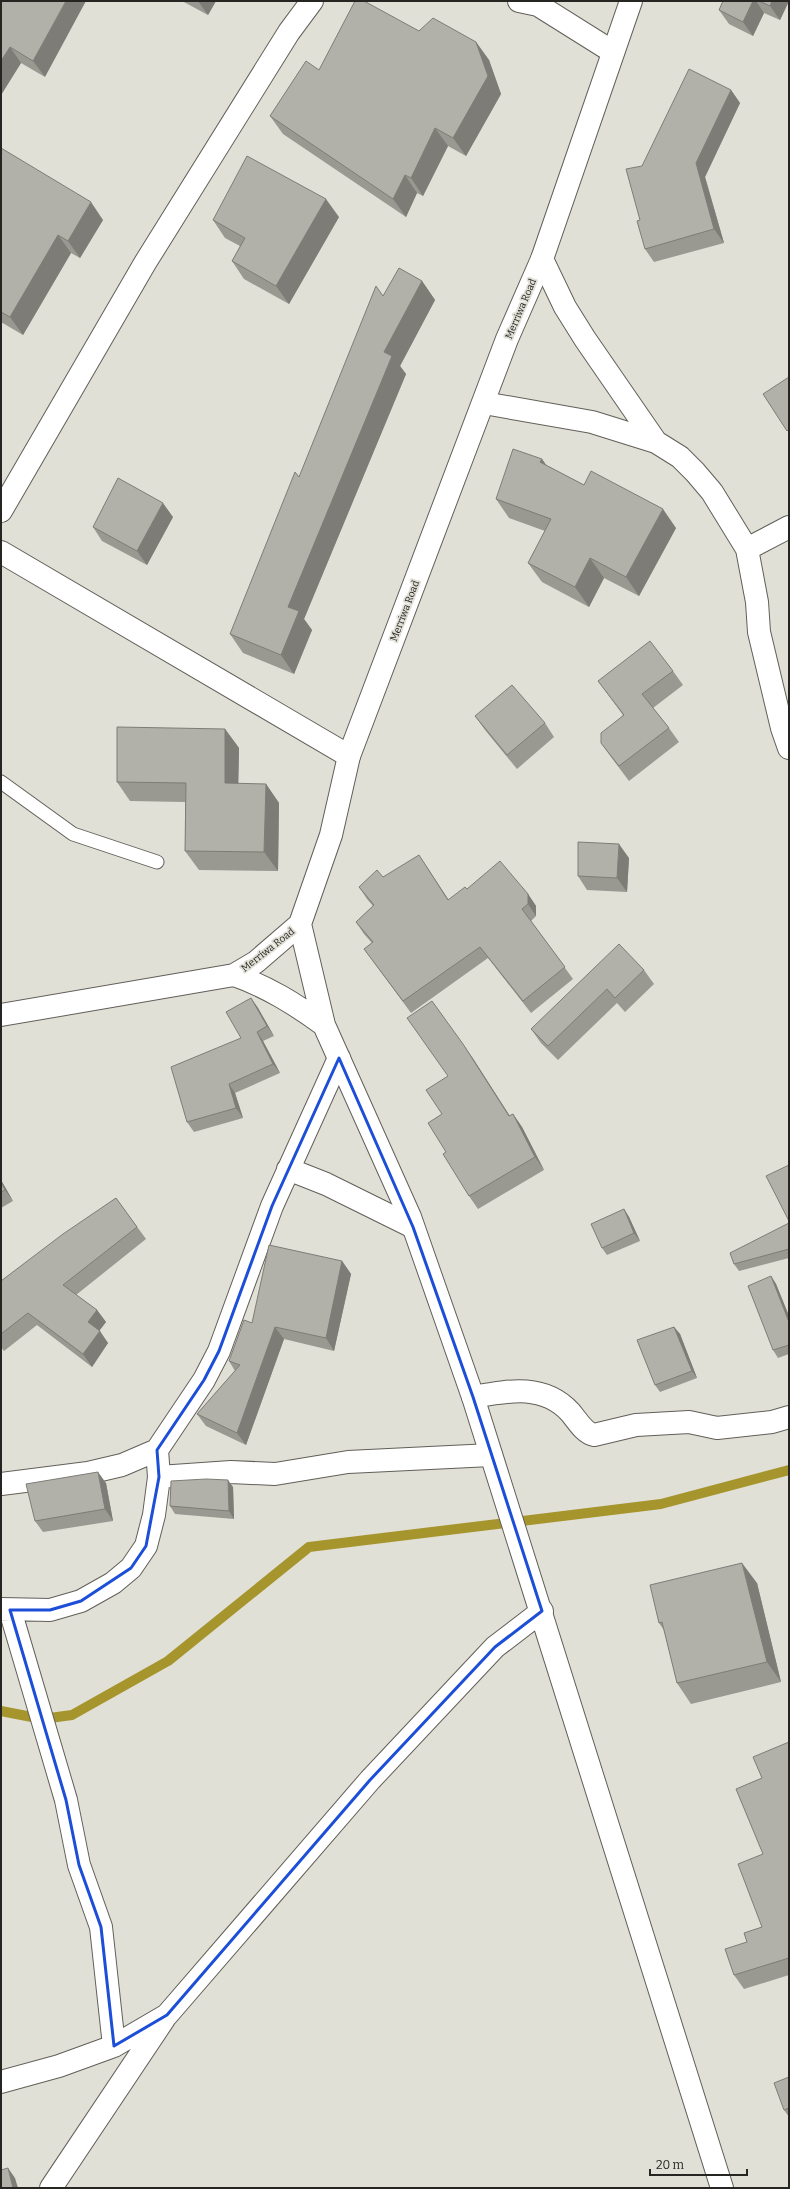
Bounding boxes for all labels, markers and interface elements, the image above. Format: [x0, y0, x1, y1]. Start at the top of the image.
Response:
street label: Merriwa Road [503, 277, 539, 341]
street label: Merriwa Road [388, 579, 422, 643]
street label: Merriwa Road [239, 925, 297, 975]
scale bar [650, 2151, 747, 2177]
text: 20 m [656, 2158, 685, 2172]

